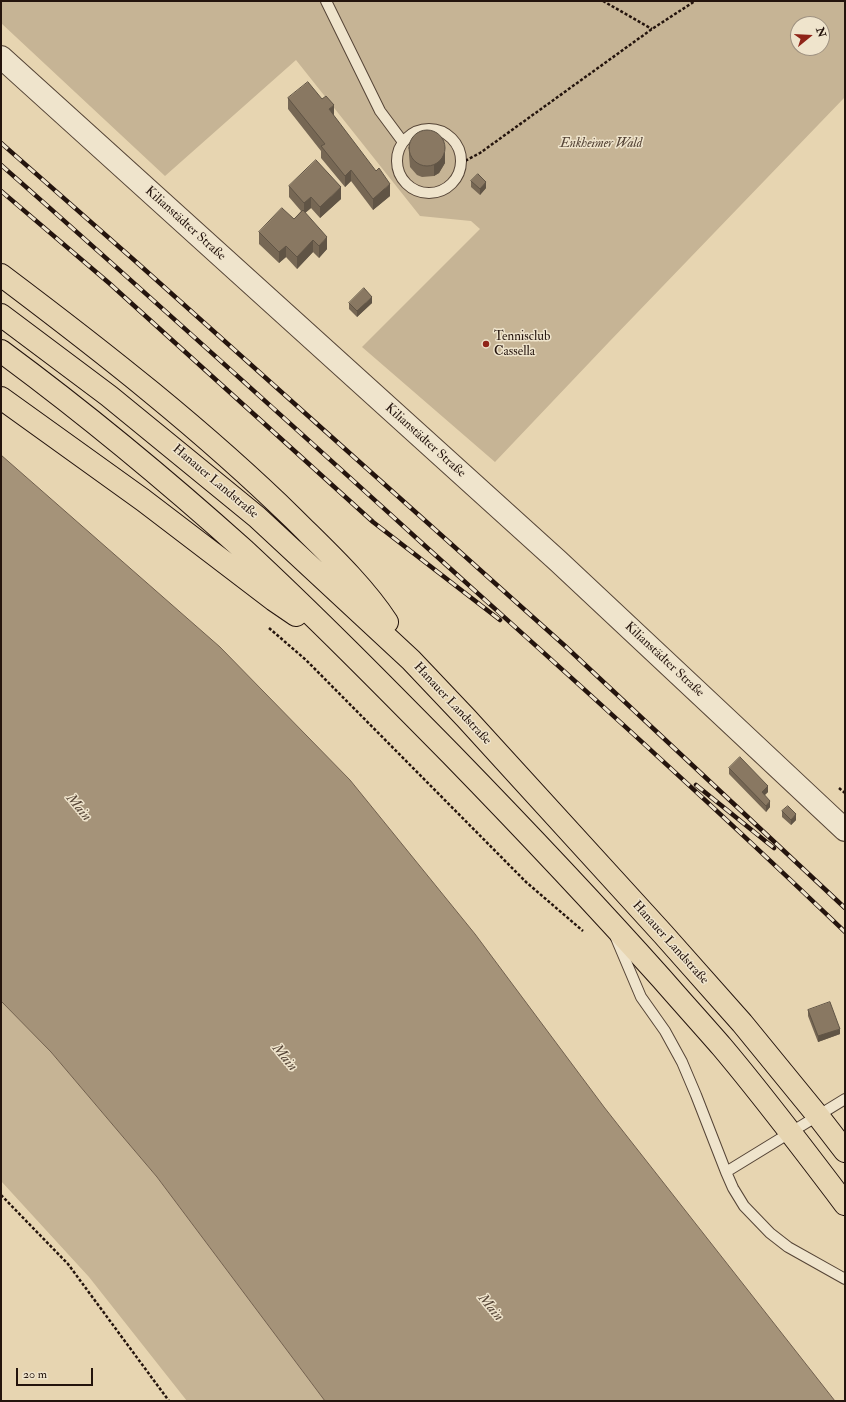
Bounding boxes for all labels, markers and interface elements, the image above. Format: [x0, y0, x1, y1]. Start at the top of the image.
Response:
north arrow [790, 16, 830, 56]
text: N [813, 26, 829, 39]
park label: Enkheimer Wald [560, 136, 642, 152]
street label: Kilianstädter Straße [141, 184, 229, 264]
place label: Tennisclub Cassella [494, 329, 550, 360]
marker: Tennisclub Cassella [481, 339, 491, 349]
street label: Kilianstädter Straße [381, 401, 469, 481]
street label: Hanauer Landstraße [169, 442, 261, 522]
street label: Kilianstädter Straße [621, 619, 707, 701]
street label: Hanauer Landstraße [410, 660, 494, 748]
water label: Main [62, 791, 94, 825]
street label: Hanauer Landstraße [628, 898, 712, 988]
water label: Main [268, 1041, 300, 1075]
water label: Main [474, 1291, 506, 1325]
scale bar [18, 1360, 95, 1386]
text: 20 m [23, 1367, 47, 1382]

